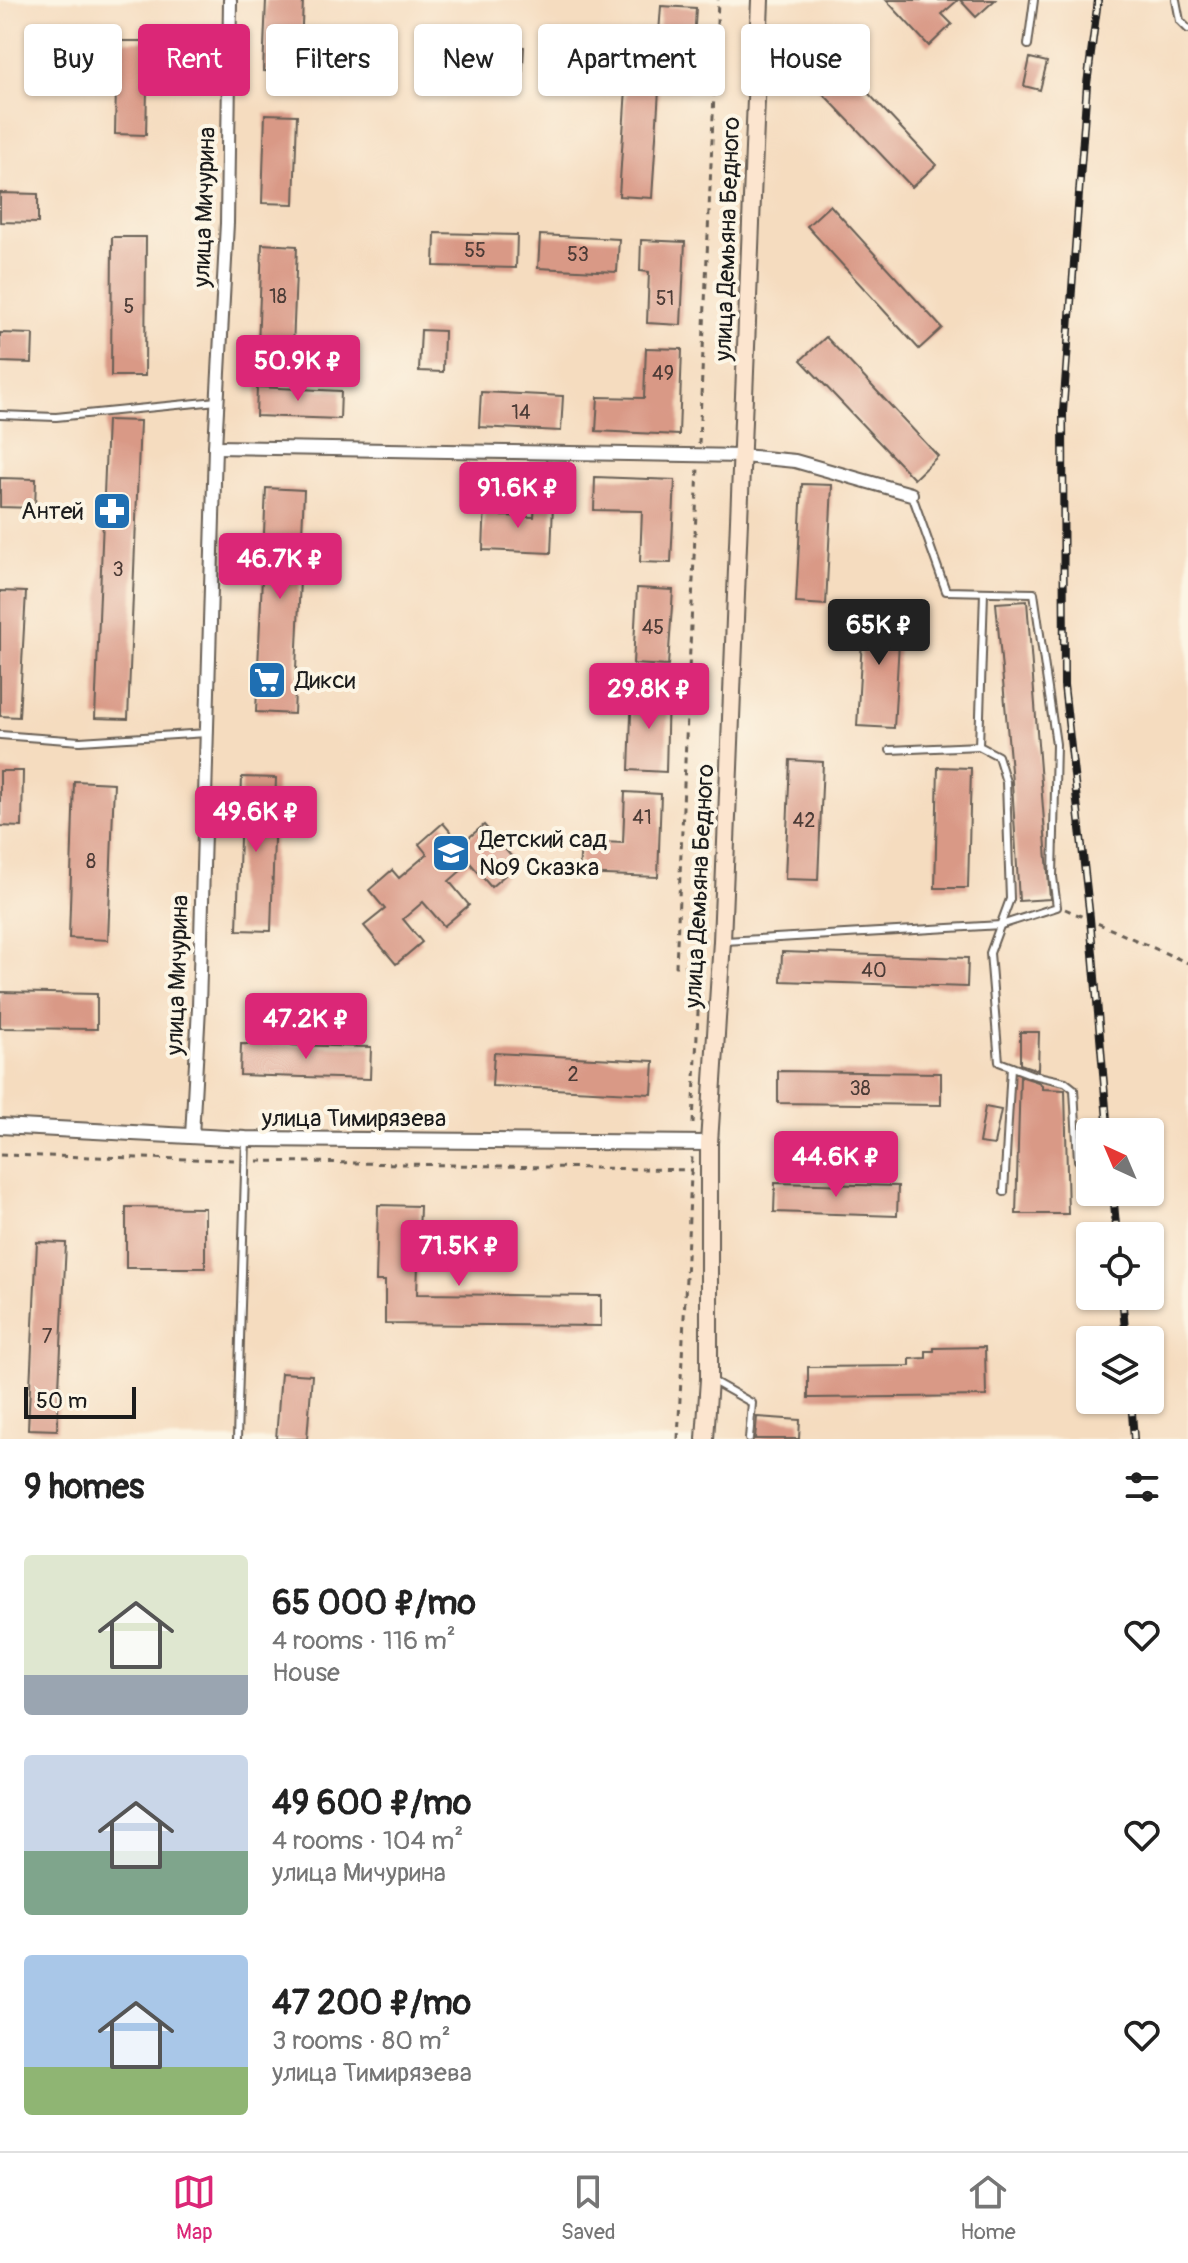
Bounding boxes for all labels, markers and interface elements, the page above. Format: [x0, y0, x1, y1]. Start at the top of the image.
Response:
chip: Buy [24, 24, 122, 96]
chip: Rent [138, 24, 250, 96]
chip: Filters [266, 24, 398, 96]
chip: New [414, 24, 522, 96]
chip: Apartment [538, 24, 725, 96]
chip: House [741, 24, 870, 96]
street label: улица Демьяна Бедного [709, 116, 746, 363]
street label: улица Мичурина [187, 126, 222, 289]
house number: 55 [464, 238, 486, 263]
house number: 53 [567, 242, 589, 267]
house number: 18 [269, 284, 287, 309]
house number: 51 [656, 286, 674, 311]
house number: 5 [124, 294, 134, 319]
pin: 50.9K ₽ [224, 335, 372, 403]
text: 50.9K ₽ [254, 345, 342, 377]
house number: 49 [652, 361, 674, 386]
house number: 14 [511, 400, 531, 425]
pin: 91.6K ₽ [444, 462, 592, 530]
text: 91.6K ₽ [477, 472, 559, 504]
pharmacy icon: Антей [91, 490, 133, 532]
place label: Антей [21, 497, 84, 526]
pin: 46.7K ₽ [206, 533, 354, 601]
text: 46.7K ₽ [237, 543, 323, 575]
house number: 3 [112, 557, 124, 582]
pin: 65K ₽ [823, 599, 935, 667]
text: 65K ₽ [846, 609, 912, 641]
house number: 45 [642, 615, 664, 640]
supermarket icon: Дикси [246, 659, 288, 701]
pin: 29.8K ₽ [575, 663, 723, 731]
place label: Дикси [294, 666, 356, 695]
text: 29.8K ₽ [607, 673, 691, 705]
street label: улица Демьяна Бедного [679, 763, 720, 1010]
pin: 49.6K ₽ [182, 786, 330, 854]
text: 49.6K ₽ [213, 796, 299, 828]
house number: 41 [632, 805, 652, 830]
house number: 42 [793, 808, 815, 833]
place label: Детский сад №9 Сказка [478, 825, 608, 882]
school or university icon: Детский сад №9 Сказка [430, 832, 472, 874]
house number: 8 [86, 849, 96, 874]
street label: улица Мичурина [160, 894, 195, 1057]
house number: 40 [861, 958, 887, 983]
pin: 47.2K ₽ [232, 993, 380, 1061]
text: 47.2K ₽ [263, 1003, 349, 1035]
house number: 2 [567, 1062, 579, 1087]
house number: 38 [849, 1076, 871, 1101]
street label: улица Тимирязева [261, 1104, 446, 1133]
north arrow [1076, 1118, 1164, 1206]
map controls [1076, 1118, 1164, 1414]
pin: 44.6K ₽ [762, 1131, 910, 1199]
text: 44.6K ₽ [792, 1141, 880, 1173]
pin: 71.5K ₽ [385, 1220, 533, 1288]
button: locate [1076, 1222, 1164, 1310]
text: 71.5K ₽ [419, 1230, 499, 1262]
house number: 7 [42, 1324, 53, 1349]
button: layers [1076, 1326, 1164, 1414]
scale bar [24, 1383, 136, 1419]
text: 50 m [36, 1387, 87, 1415]
icon: filters [1120, 1465, 1164, 1509]
text: 9 homes [24, 1466, 144, 1509]
text: 65 000 ₽/mo [272, 1582, 476, 1625]
icon: home [88, 1587, 184, 1683]
icon: heart [1120, 1613, 1164, 1657]
text: 4 rooms · 116 m² [272, 1625, 456, 1657]
text: House [272, 1657, 340, 1689]
text: 49 600 ₽/mo [272, 1782, 471, 1825]
icon: home [88, 1787, 184, 1883]
icon: heart [1120, 1813, 1164, 1857]
text: 4 rooms · 104 m² [272, 1825, 463, 1857]
text: улица Мичурина [272, 1857, 446, 1889]
text: 47 200 ₽/mo [272, 1982, 471, 2025]
icon: home [88, 1987, 184, 2083]
icon: heart [1120, 2013, 1164, 2057]
text: 3 rooms · 80 m² [272, 2025, 451, 2057]
text: улица Тимирязева [272, 2057, 472, 2089]
tab: Map [172, 2170, 216, 2246]
tab: Saved [561, 2170, 616, 2246]
tab: Home [960, 2170, 1016, 2246]

